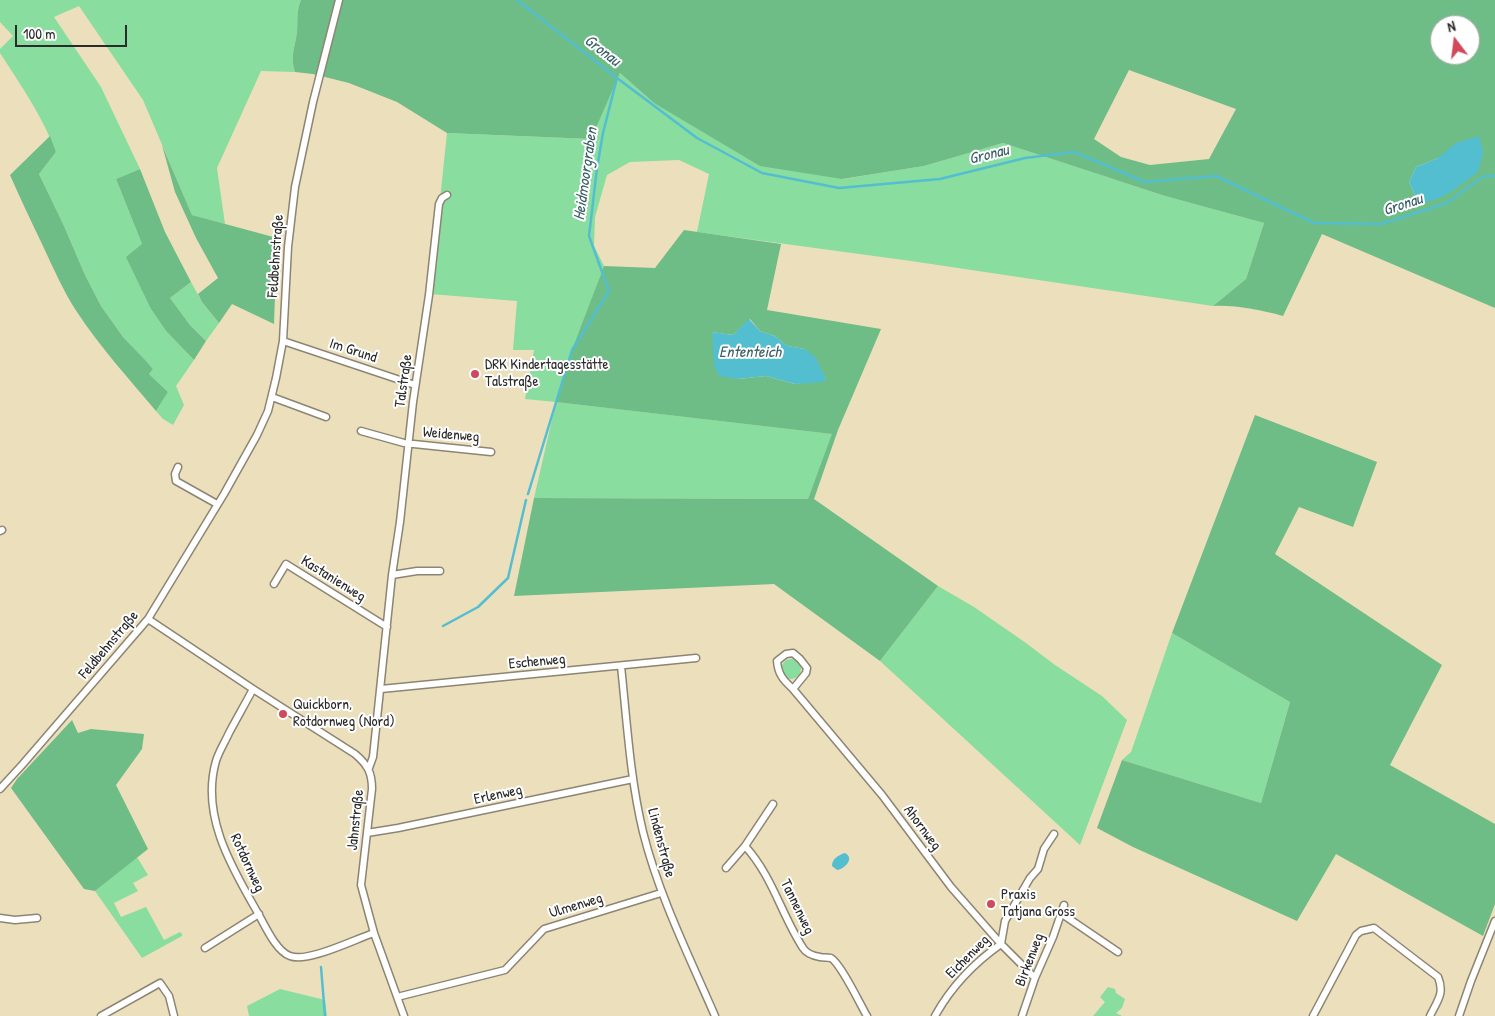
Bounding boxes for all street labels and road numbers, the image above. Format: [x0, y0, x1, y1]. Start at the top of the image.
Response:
street label: Feldbehnstraße [264, 214, 288, 298]
street label: Im Grund [327, 335, 379, 367]
street label: Talstraße [391, 353, 417, 409]
street label: Weidenweg [422, 424, 480, 446]
street label: Kastanienweg [297, 552, 369, 606]
street label: Feldbehnstraße [75, 607, 143, 683]
street label: Eschenweg [508, 651, 566, 673]
street label: Erlenweg [472, 781, 524, 809]
street label: Jahnstraße [344, 789, 368, 851]
street label: Ahornweg [899, 802, 945, 854]
street label: Lindenstraße [643, 806, 679, 880]
street label: Rotdornweg [226, 831, 268, 895]
street label: Tannenweg [776, 877, 818, 937]
street label: Ulmenweg [547, 889, 605, 923]
street label: Eichenweg [942, 931, 994, 983]
street label: Birkenweg [1012, 931, 1048, 989]

